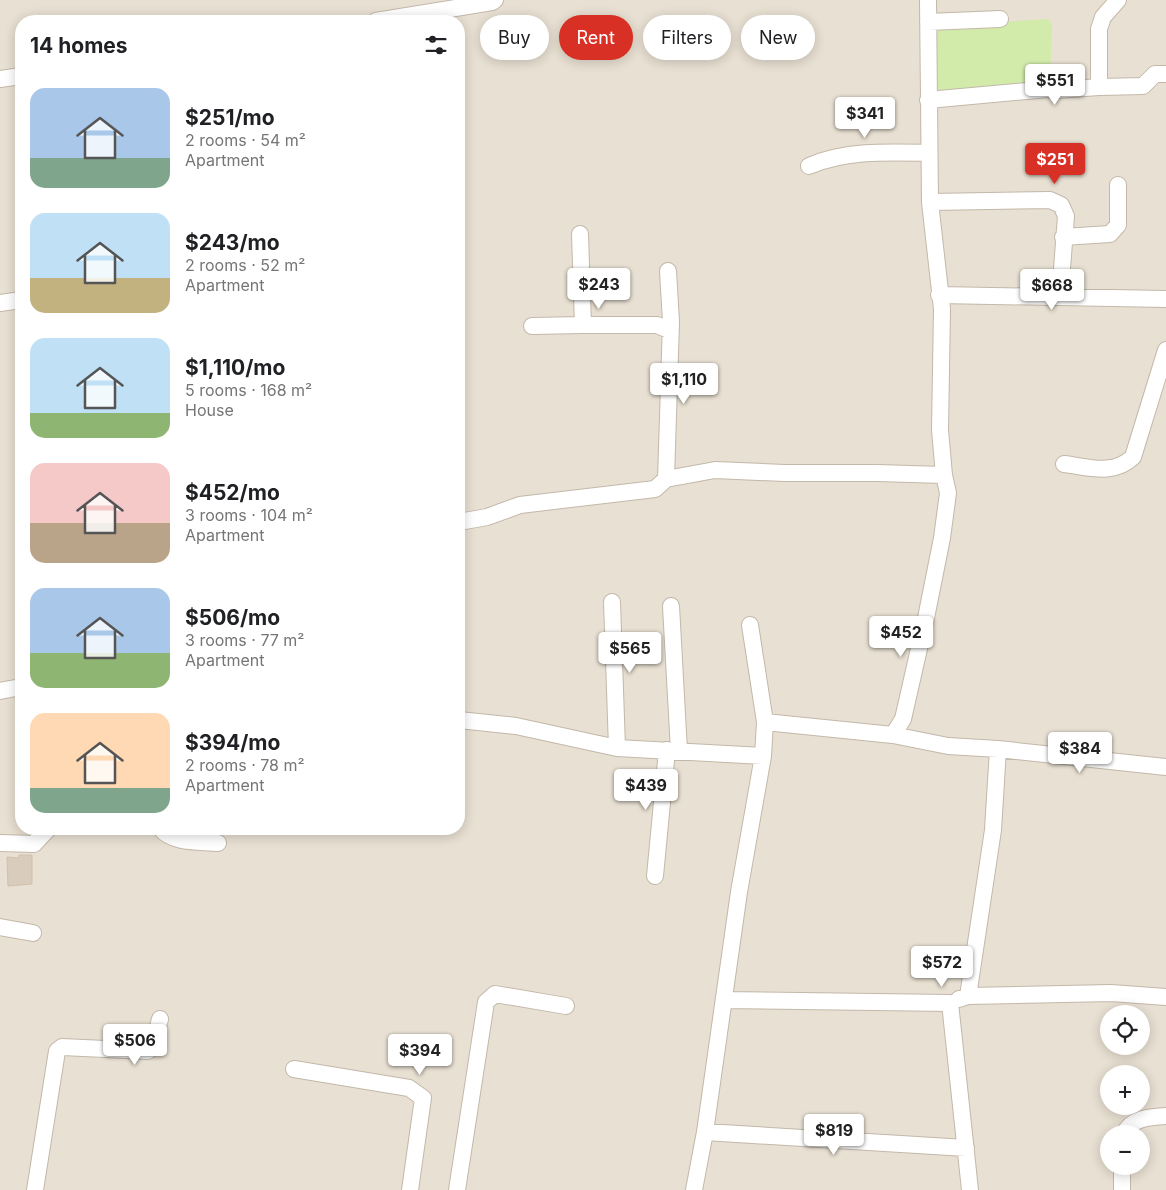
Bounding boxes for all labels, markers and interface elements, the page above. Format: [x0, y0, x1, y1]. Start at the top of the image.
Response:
chip: Buy [480, 15, 549, 60]
chip: Rent [559, 15, 633, 60]
chip: Filters [643, 15, 731, 60]
chip: New [741, 15, 815, 60]
icon: filters [422, 31, 450, 59]
text: 14 homes [30, 33, 128, 58]
pin: $551 [1025, 64, 1085, 106]
text: $551 [1036, 70, 1074, 90]
pin: $341 [835, 96, 895, 139]
text: $341 [846, 103, 884, 123]
text: $251/mo [185, 105, 275, 130]
icon: home [70, 108, 130, 168]
text: 2 rooms · 54 m² [185, 130, 306, 150]
pin: $251 [1025, 142, 1085, 185]
text: $251 [1036, 149, 1074, 169]
text: Apartment [185, 150, 265, 170]
text: $243/mo [185, 230, 280, 255]
icon: home [70, 233, 130, 293]
text: 2 rooms · 52 m² [185, 255, 305, 275]
pin: $243 [569, 268, 629, 310]
pin: $668 [1022, 268, 1082, 311]
text: $243 [578, 274, 620, 294]
text: Apartment [185, 275, 265, 295]
text: $668 [1031, 275, 1073, 295]
text: $1,110/mo [185, 355, 285, 380]
icon: home [70, 358, 130, 418]
pin: $1,110 [643, 362, 725, 405]
text: $1,110 [661, 369, 707, 389]
text: 5 rooms · 168 m² [185, 380, 312, 400]
text: House [185, 400, 234, 420]
text: $452/mo [185, 480, 280, 505]
icon: home [70, 483, 130, 543]
text: 3 rooms · 104 m² [185, 505, 313, 525]
text: Apartment [185, 525, 265, 545]
text: $506/mo [185, 605, 280, 630]
icon: home [70, 608, 130, 668]
pin: $452 [871, 616, 931, 658]
text: $452 [880, 622, 922, 642]
text: 3 rooms · 77 m² [185, 630, 304, 650]
pin: $565 [600, 632, 660, 674]
text: $565 [609, 638, 651, 658]
text: Apartment [185, 650, 265, 670]
text: $394/mo [185, 730, 280, 755]
pin: $384 [1050, 732, 1110, 774]
icon: home [70, 733, 130, 793]
text: $384 [1059, 738, 1101, 758]
text: 2 rooms · 78 m² [185, 755, 305, 775]
pin: $439 [616, 768, 676, 811]
text: Apartment [185, 775, 265, 795]
text: $439 [625, 775, 667, 795]
pin: $572 [912, 946, 972, 988]
text: $572 [922, 952, 962, 972]
map controls [1100, 1005, 1150, 1175]
button: locate [1100, 1005, 1150, 1055]
pin: $506 [105, 1024, 165, 1066]
text: $506 [114, 1030, 156, 1050]
pin: $394 [390, 1034, 450, 1076]
text: $394 [399, 1040, 441, 1060]
button: + [1100, 1065, 1150, 1115]
pin: $819 [804, 1114, 864, 1156]
text: $819 [815, 1120, 853, 1140]
button: − [1100, 1125, 1150, 1175]

